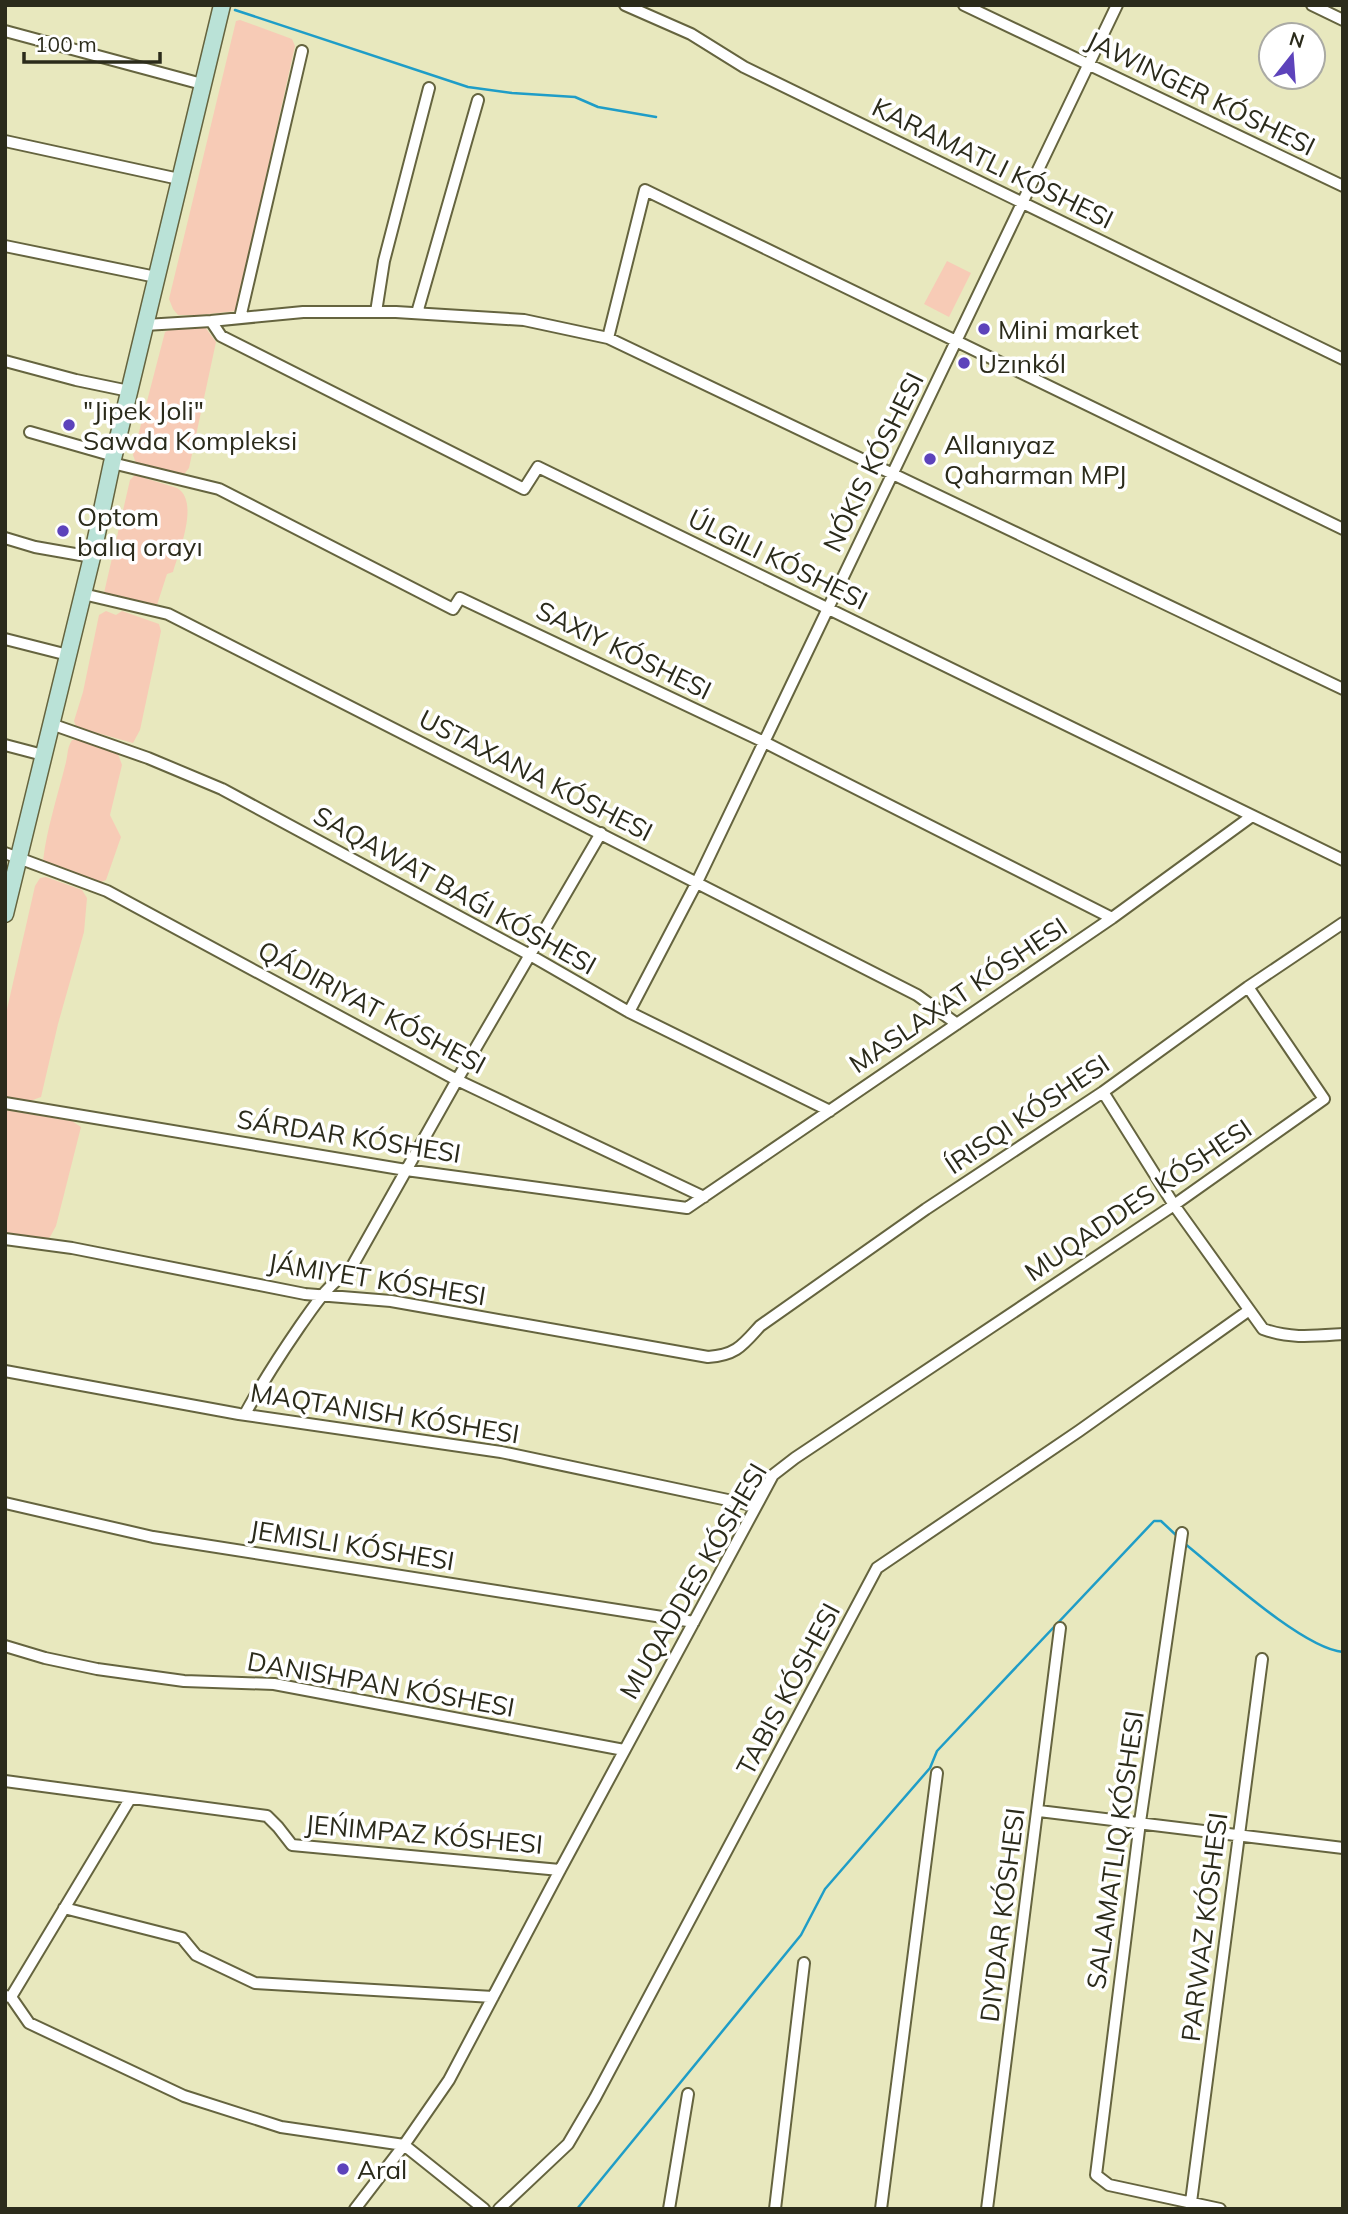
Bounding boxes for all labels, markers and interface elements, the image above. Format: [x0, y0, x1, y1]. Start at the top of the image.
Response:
scale bar [24, 21, 161, 65]
north arrow [1257, 21, 1327, 91]
street label: JAWINGER KÓSHESI [1082, 24, 1320, 162]
text: 100 m [35, 31, 97, 57]
street label: KARAMATLI KÓSHESI [867, 90, 1119, 236]
place label: Mini market [998, 313, 1139, 346]
marker: Mini market [976, 321, 992, 337]
place label: Uzınkól [978, 347, 1066, 380]
marker: Uzınkól [956, 355, 972, 371]
street label: NÓKIS KÓSHESI [815, 367, 931, 557]
place label: "Jipek Joli" Sawda Kompleksi [83, 394, 297, 457]
marker: "Jipek Joli" Sawda Kompleksi [61, 417, 77, 433]
place label: Allanıyaz Qaharman MPJ [944, 428, 1127, 491]
marker: Allanıyaz Qaharman MPJ [922, 451, 938, 467]
place label: Optom balıq orayı [77, 500, 203, 563]
street label: ÚLGILI KÓSHESI [683, 501, 873, 617]
marker: Optom balıq orayı [55, 523, 71, 539]
street label: SAXIY KÓSHESI [531, 593, 717, 707]
street label: USTAXANA KÓSHESI [414, 702, 658, 848]
street label: SAQAWAT BAǴI KÓSHESI [308, 798, 602, 982]
street label: MASLAXAT KÓSHESI [843, 910, 1073, 1080]
street label: QÁDIRIYAT KÓSHESI [252, 933, 492, 1081]
street label: ÍRISQI KÓSHESI [939, 1047, 1115, 1181]
street label: SÁRDAR KÓSHESI [235, 1102, 463, 1170]
street label: MUQADDES KÓSHESI [1018, 1112, 1258, 1288]
street label: JÁMIYET KÓSHESI [266, 1245, 488, 1313]
street label: MAQTANISH KÓSHESI [248, 1375, 522, 1451]
street label: MUQADDES KÓSHESI [612, 1457, 774, 1705]
street label: JEMISLI KÓSHESI [247, 1513, 457, 1577]
street label: TABIS KÓSHESI [729, 1597, 847, 1781]
street label: DANISHPAN KÓSHESI [245, 1644, 517, 1724]
street label: SALAMATLIQ KÓSHESI [1079, 1709, 1151, 1991]
street label: DIYDAR KÓSHESI [973, 1806, 1031, 2024]
street label: JEŃIMPAZ KÓSHESI [304, 1807, 544, 1861]
street label: PARWAZ KÓSHESI [1174, 1811, 1234, 2043]
place label: Aral [357, 2153, 407, 2186]
marker: Aral [335, 2161, 351, 2177]

